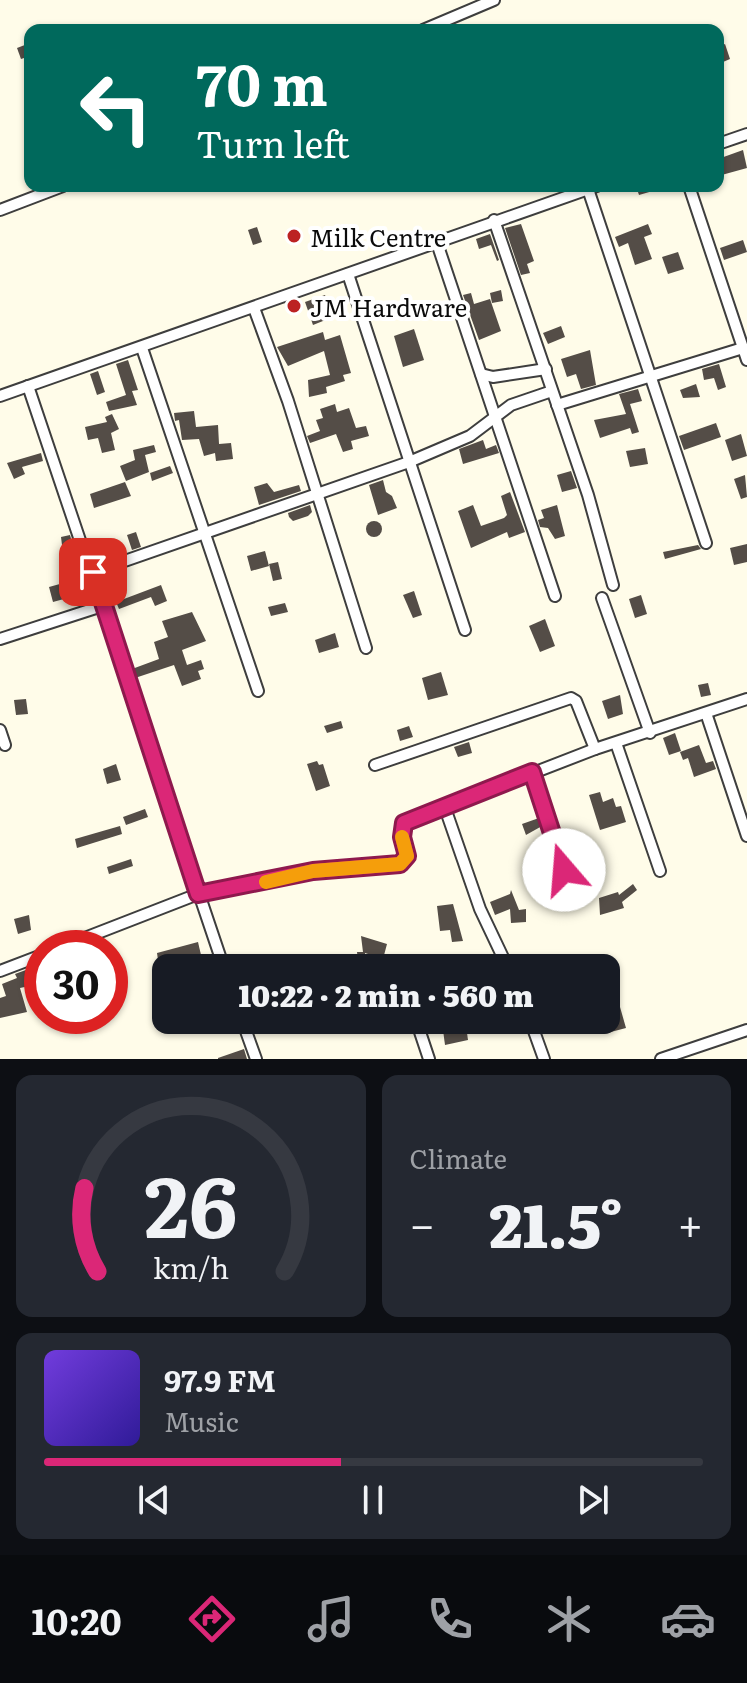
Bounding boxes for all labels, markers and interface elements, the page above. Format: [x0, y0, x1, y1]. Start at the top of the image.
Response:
text: 70 m [196, 40, 328, 123]
icon: left [64, 56, 168, 160]
text: Turn left [196, 116, 350, 169]
place label: Milk Centre [310, 219, 446, 254]
marker: Milk Centre [285, 227, 303, 245]
place label: JM Hardware [310, 289, 467, 324]
marker: JM Hardware [285, 297, 303, 315]
pin [59, 538, 127, 606]
icon: arrive [71, 550, 115, 594]
position arrow [522, 828, 606, 912]
speed limit sign: 30 [24, 930, 128, 1034]
text: 10:22 · 2 min · 560 m [238, 972, 534, 1016]
text: Climate [410, 1138, 507, 1177]
text: 26 [144, 1140, 237, 1264]
text: 21.5° [489, 1177, 623, 1266]
text: − [410, 1189, 435, 1255]
text: + [677, 1189, 703, 1255]
text: km/h [153, 1245, 229, 1288]
text: 97.9 FM [164, 1357, 276, 1401]
text: Music [164, 1401, 239, 1440]
icon: previous [132, 1478, 176, 1522]
icon: pause [351, 1478, 395, 1522]
icon: next [571, 1478, 615, 1522]
icon: directions [184, 1591, 240, 1647]
icon: music [303, 1591, 359, 1647]
icon: phone [422, 1591, 478, 1647]
icon: climate [541, 1591, 597, 1647]
icon: car [660, 1591, 716, 1647]
text: 10:20 [31, 1593, 122, 1646]

